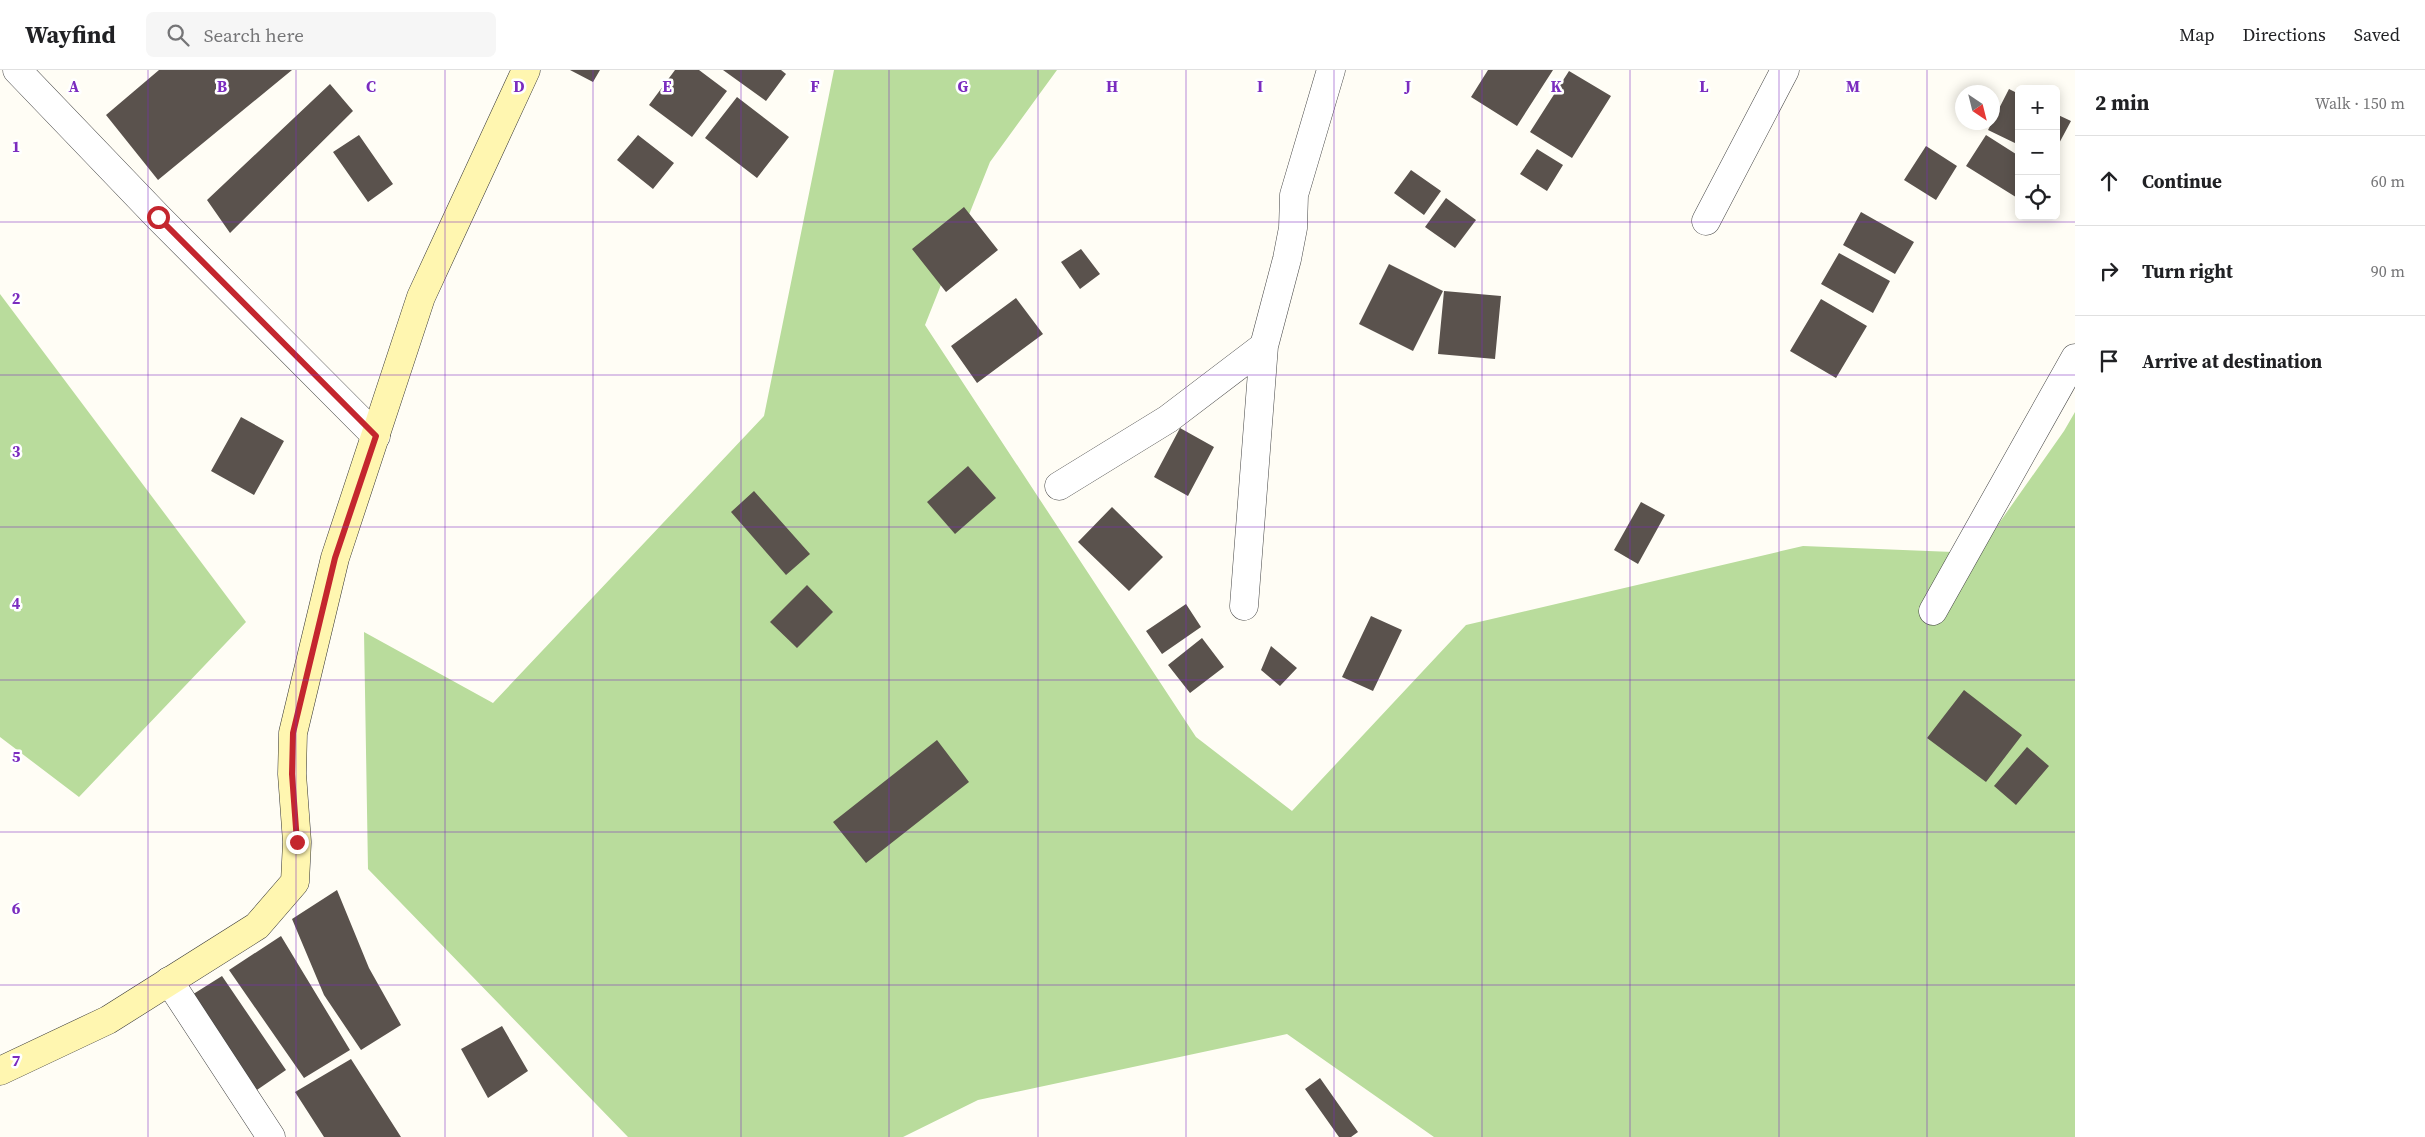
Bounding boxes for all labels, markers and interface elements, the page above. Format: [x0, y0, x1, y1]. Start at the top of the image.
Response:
search box [146, 12, 496, 57]
text: Wayfind [25, 18, 116, 51]
icon: search [164, 21, 192, 49]
text: Search here [204, 22, 304, 48]
text: Map [2179, 22, 2215, 47]
text: Directions [2243, 22, 2326, 47]
text: Saved [2354, 22, 2400, 47]
text: A [69, 75, 80, 97]
text: B [217, 75, 228, 97]
text: C [366, 75, 376, 97]
text: D [513, 75, 525, 97]
text: E [662, 75, 672, 97]
text: F [810, 75, 820, 97]
text: G [958, 75, 969, 97]
text: H [1106, 75, 1118, 97]
text: I [1257, 75, 1263, 97]
text: J [1404, 75, 1411, 97]
text: K [1550, 75, 1562, 97]
text: L [1699, 75, 1709, 97]
text: M [1846, 75, 1860, 97]
north arrow [1955, 85, 2000, 130]
map controls [2015, 85, 2060, 220]
button: + [2015, 85, 2060, 130]
text: 2 min [2095, 88, 2150, 117]
text: Walk · 150 m [2315, 92, 2405, 114]
button: − [2015, 130, 2060, 175]
text: 1 [12, 135, 20, 157]
icon: ahead [2095, 167, 2123, 195]
text: Continue [2142, 168, 2222, 194]
text: 60 m [2371, 170, 2405, 192]
button: locate [2015, 175, 2060, 220]
route start [147, 206, 170, 229]
icon: right [2095, 257, 2123, 285]
text: Turn right [2142, 258, 2233, 284]
text: 90 m [2371, 260, 2405, 282]
text: 2 [12, 287, 21, 309]
icon: arrive [2095, 347, 2123, 375]
text: Arrive at destination [2142, 348, 2322, 374]
text: 3 [12, 440, 21, 462]
text: 4 [12, 592, 21, 614]
text: 5 [12, 745, 21, 767]
route end [286, 831, 309, 854]
text: 6 [12, 897, 21, 919]
text: 7 [12, 1049, 21, 1071]

